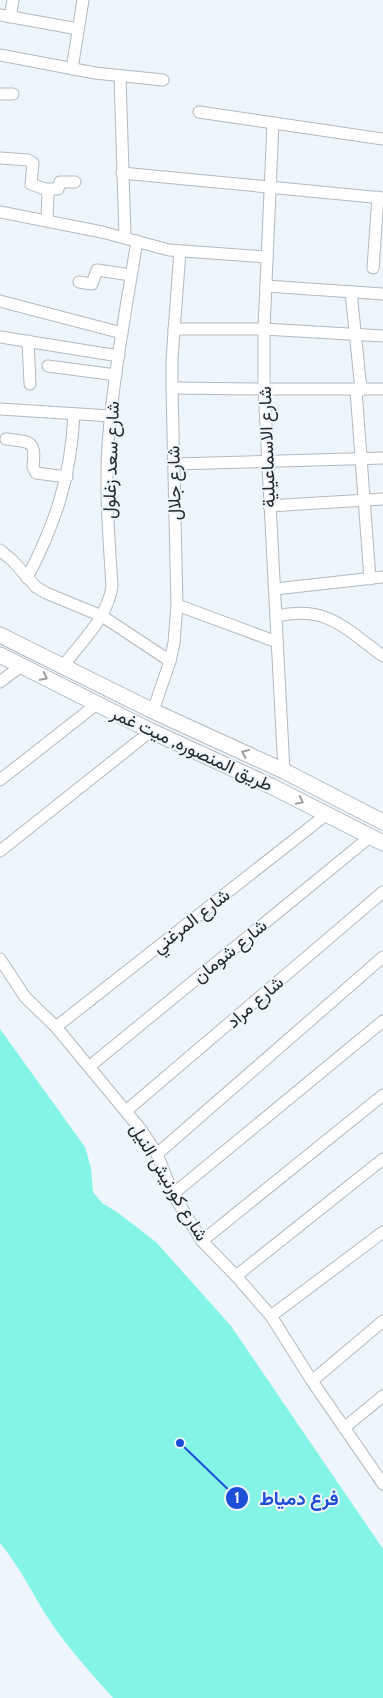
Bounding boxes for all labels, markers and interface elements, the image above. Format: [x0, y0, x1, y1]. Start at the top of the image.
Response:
street label: شارع الاسماعيلية [254, 386, 281, 508]
street label: شارع سعد زغلول [98, 401, 125, 519]
street label: شارع جلال [162, 445, 187, 521]
one-way arrow [38, 671, 47, 681]
street label: طريق المنصوره, ميت غمر [107, 701, 276, 796]
one-way arrow [241, 749, 250, 760]
one-way arrow [295, 795, 304, 805]
street label: شارع المرغني [148, 884, 237, 961]
street label: شارع شومان [189, 914, 272, 988]
street label: شارع مراد [222, 971, 289, 1033]
street label: شارع كورنيش النيل [124, 1119, 213, 1246]
callout: فرع دمياط [225, 1481, 349, 1515]
text: فرع دمياط [259, 1487, 339, 1511]
text: 1 [234, 1489, 240, 1507]

